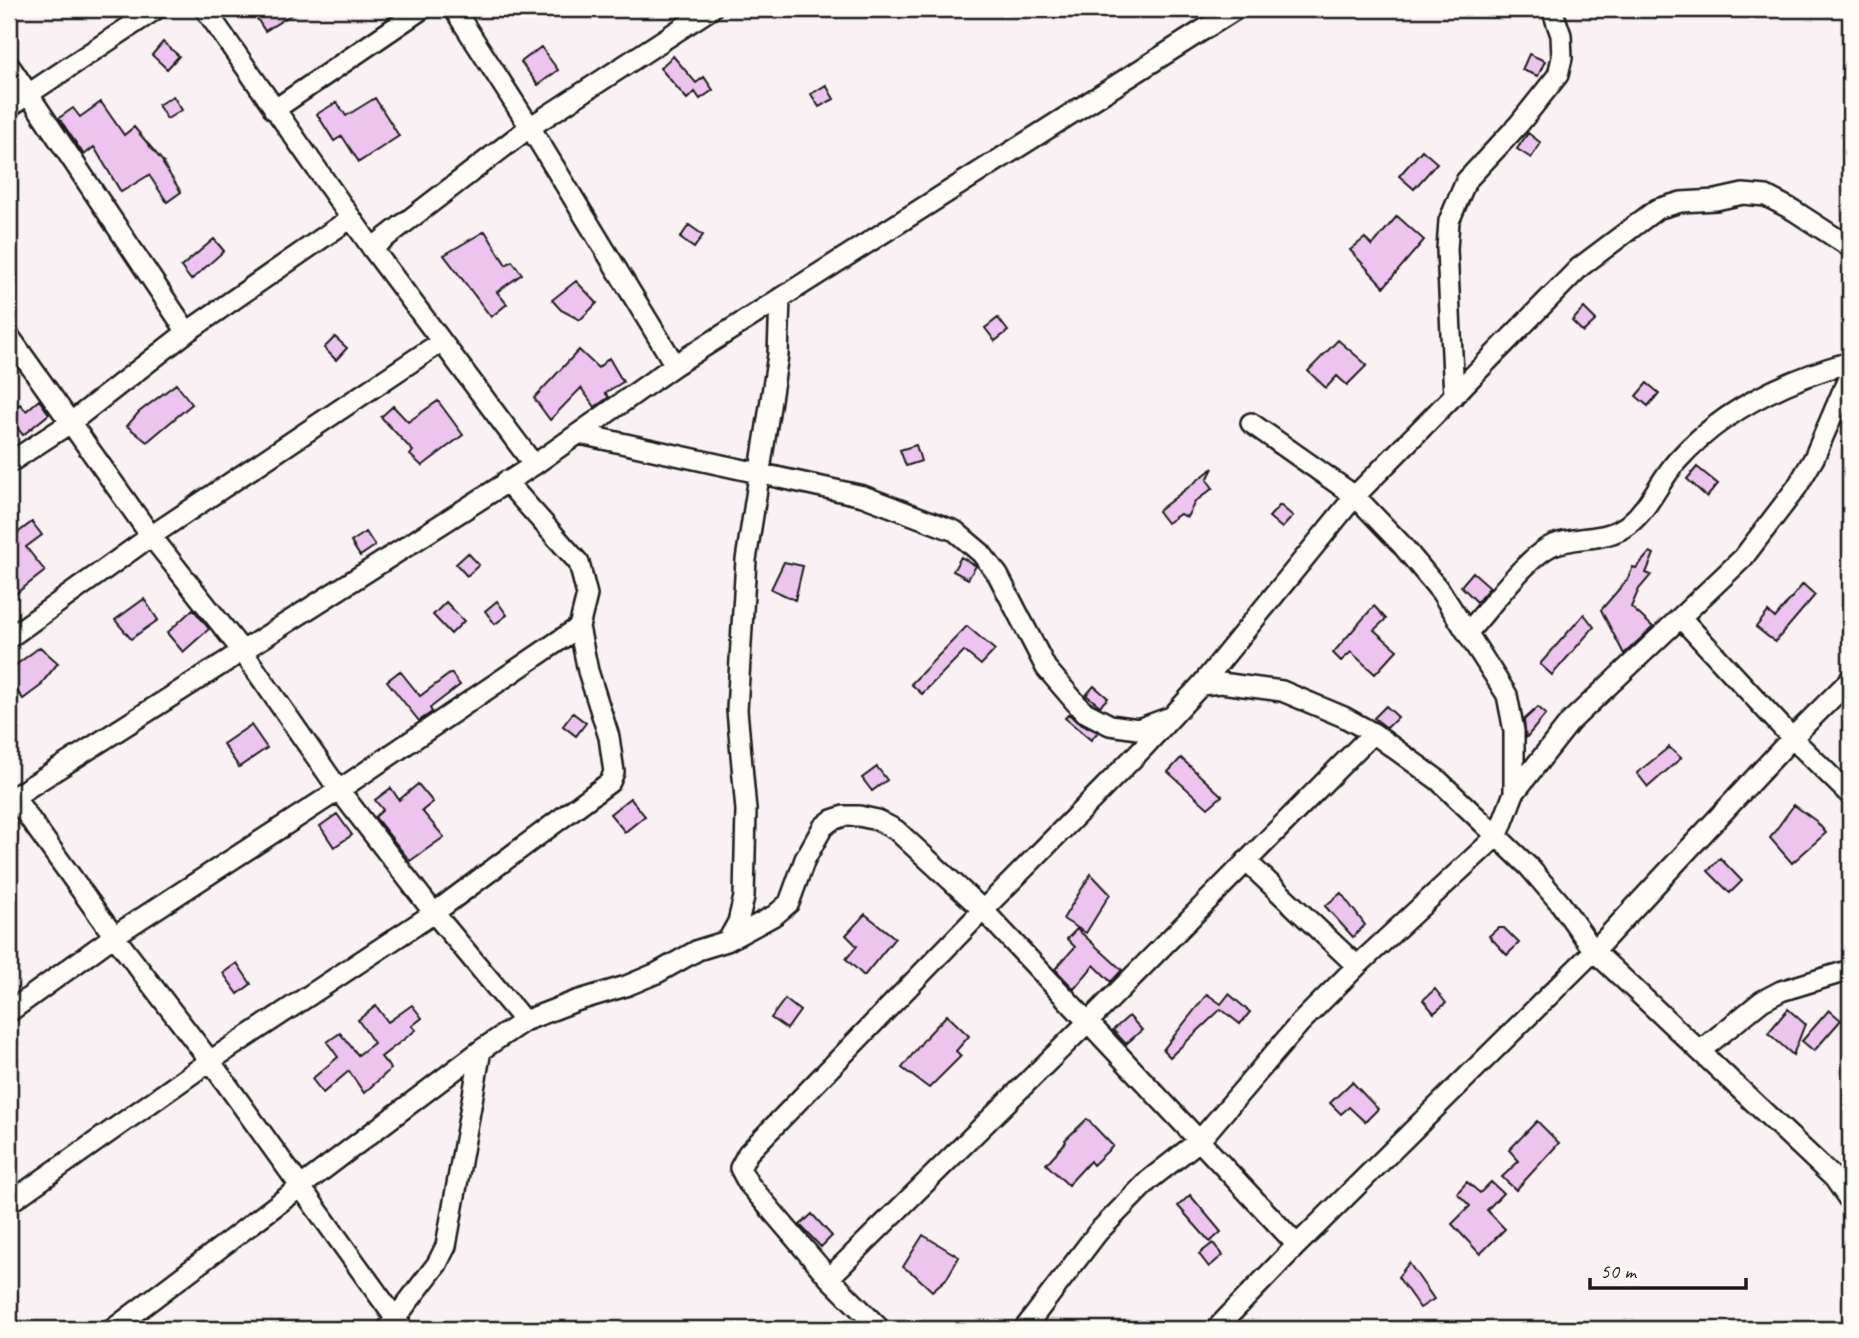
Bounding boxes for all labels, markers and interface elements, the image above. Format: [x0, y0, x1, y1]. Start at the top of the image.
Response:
scale bar [1590, 1247, 1745, 1291]
text: 50 m [1600, 1258, 1638, 1284]

